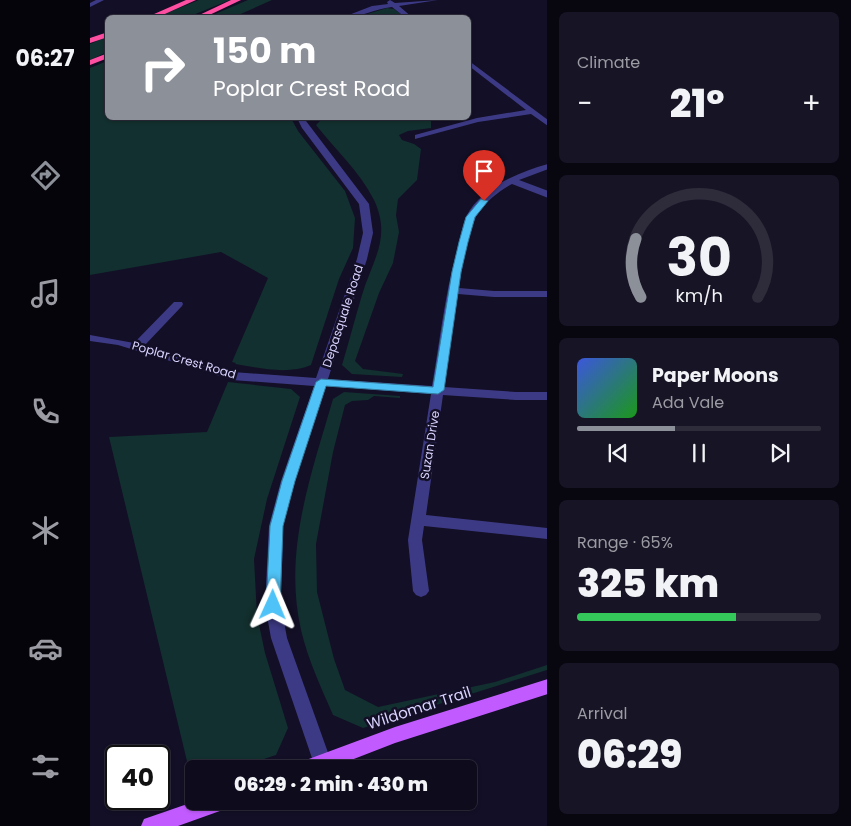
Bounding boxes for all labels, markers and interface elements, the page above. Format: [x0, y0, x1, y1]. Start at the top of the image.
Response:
text: 150 m [213, 26, 316, 75]
icon: right [130, 35, 195, 100]
text: 06:27 [16, 43, 74, 74]
text: Climate [577, 51, 640, 74]
text: Poplar Crest Road [213, 73, 410, 104]
text: 21° [670, 77, 724, 130]
text: − [577, 84, 592, 123]
text: + [802, 84, 821, 123]
pin [463, 150, 505, 201]
icon: arrive [470, 157, 498, 185]
icon: directions [28, 158, 63, 193]
text: 30 [666, 221, 732, 294]
street label: Depasquale Road [318, 262, 367, 369]
icon: music [28, 276, 63, 311]
text: km/h [675, 283, 723, 308]
street label: Poplar Crest Road [130, 337, 238, 383]
text: Paper Moons [652, 362, 779, 389]
text: Ada Vale [652, 391, 724, 414]
icon: phone [28, 394, 63, 429]
street label: Suzan Drive [416, 409, 443, 480]
icon: previous [604, 439, 632, 467]
icon: pause [685, 439, 713, 467]
icon: next [766, 439, 794, 467]
icon: climate [28, 513, 63, 548]
text: Range · 65% [577, 531, 673, 554]
text: 325 km [577, 557, 719, 610]
position arrow [246, 578, 298, 630]
icon: car [28, 631, 63, 666]
street label: Wildomar Trail [364, 681, 474, 734]
text: Arrival [577, 702, 627, 725]
text: 06:29 [577, 728, 682, 781]
speed limit sign: 40 [105, 745, 170, 810]
icon: filters [28, 749, 63, 784]
text: 06:29 · 2 min · 430 m [234, 771, 428, 798]

